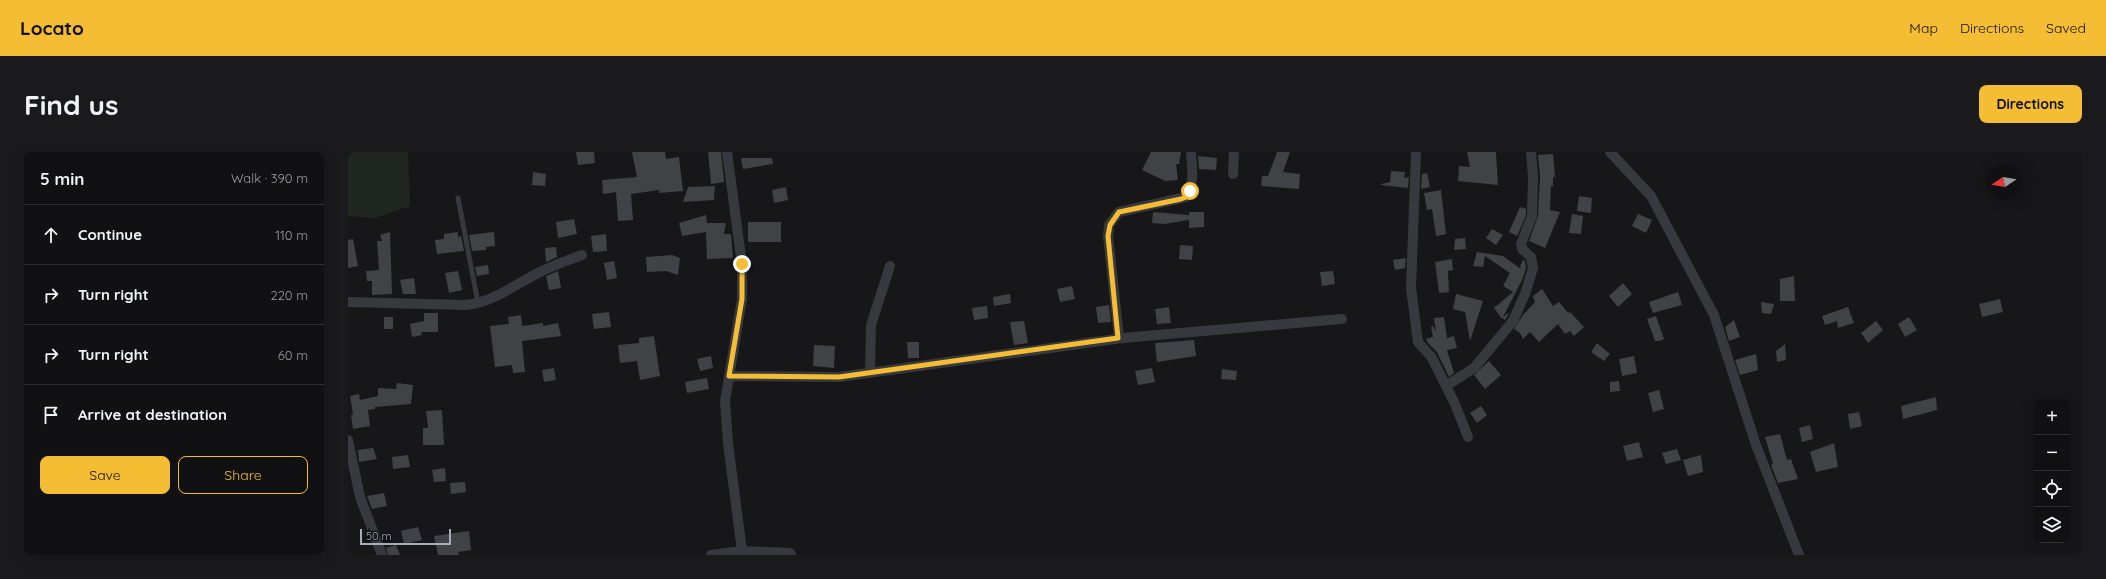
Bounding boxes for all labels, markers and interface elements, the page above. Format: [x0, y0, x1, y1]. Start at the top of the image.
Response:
text: Locato [20, 16, 84, 40]
text: Map [1909, 19, 1938, 37]
text: Directions [1960, 19, 2024, 37]
text: Saved [2046, 19, 2086, 37]
button: Directions [1979, 85, 2082, 123]
text: Find us [24, 87, 118, 122]
north arrow [1986, 164, 2022, 200]
text: 5 min [40, 168, 84, 189]
text: Walk · 390 m [231, 170, 308, 186]
route start [1181, 182, 1199, 200]
icon: ahead [40, 224, 62, 246]
text: Continue [78, 225, 142, 244]
text: 110 m [275, 227, 308, 243]
route end [733, 255, 751, 273]
icon: right [40, 284, 62, 306]
text: Turn right [78, 285, 149, 304]
text: 220 m [270, 287, 308, 303]
icon: right [40, 344, 62, 366]
text: Turn right [78, 345, 149, 364]
text: 60 m [278, 347, 308, 363]
map controls [2034, 399, 2070, 543]
button: + [2034, 399, 2070, 435]
icon: arrive [40, 404, 62, 426]
text: Arrive at destination [78, 405, 227, 424]
button: − [2034, 435, 2070, 471]
button: Save [40, 456, 170, 494]
button: Share [178, 456, 308, 494]
button: locate [2034, 471, 2070, 507]
button: layers [2034, 507, 2070, 543]
scale bar [360, 527, 451, 546]
text: 50 m [366, 529, 392, 543]

